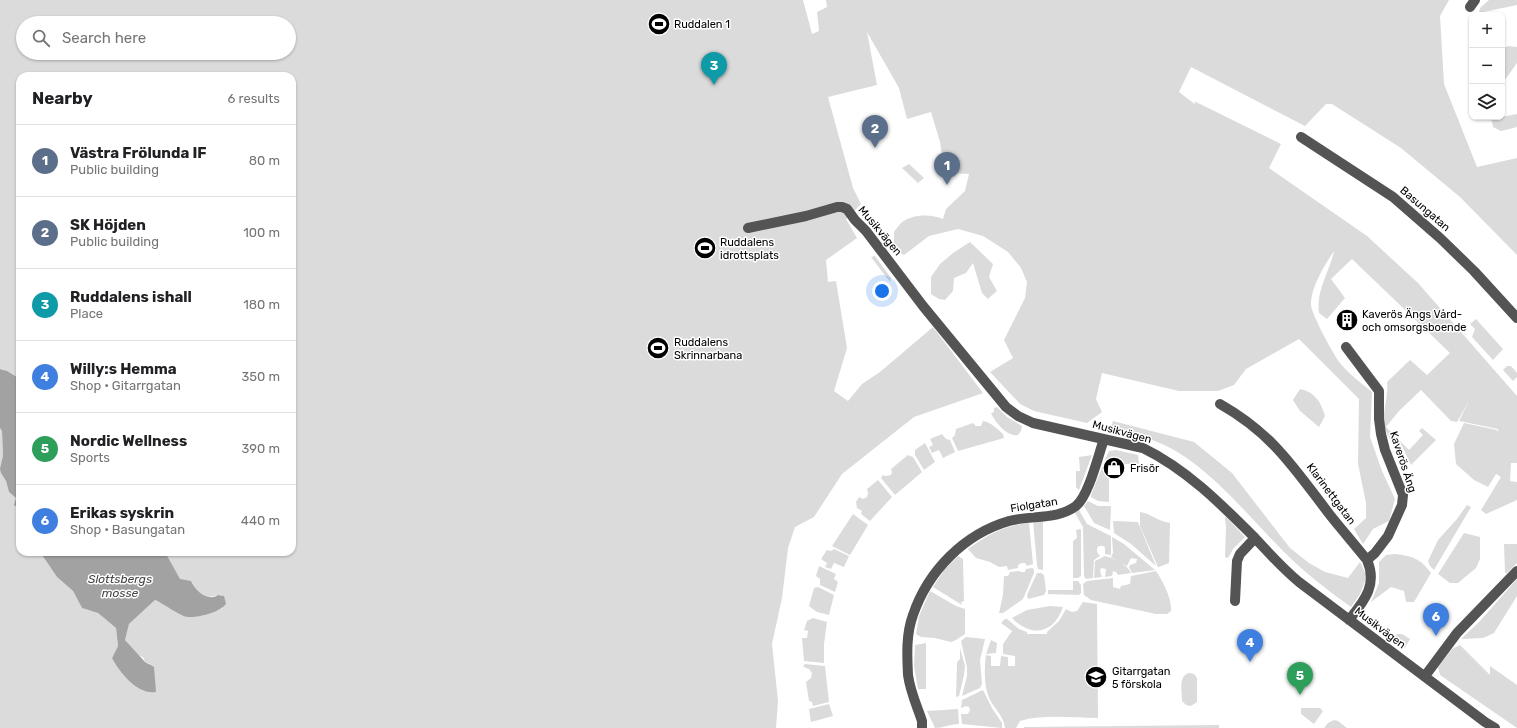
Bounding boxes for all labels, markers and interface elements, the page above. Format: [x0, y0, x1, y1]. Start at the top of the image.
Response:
sports icon: Ruddalen 1 [646, 11, 672, 37]
map controls [1469, 12, 1505, 120]
button: + [1469, 12, 1505, 48]
search box [16, 16, 296, 60]
place label: Ruddalen 1 [674, 18, 730, 31]
icon: search [30, 27, 52, 49]
text: Search here [62, 29, 146, 47]
button: − [1469, 48, 1505, 84]
pin: 3 [701, 52, 727, 85]
button: layers [1469, 84, 1505, 120]
text: Nearby [32, 88, 93, 108]
text: 6 results [228, 91, 280, 106]
pin: 2 [862, 115, 888, 148]
text: Västra Frölunda IF [70, 144, 207, 162]
pin: 1 [934, 152, 960, 185]
text: 1 [42, 153, 48, 168]
text: 80 m [249, 153, 280, 168]
text: Public building [70, 162, 159, 177]
street label: Basungatan [1397, 184, 1453, 234]
street label: Musikvägen [856, 204, 904, 258]
text: SK Höjden [70, 216, 146, 234]
text: 2 [41, 225, 49, 240]
text: 100 m [243, 225, 280, 240]
text: Public building [70, 234, 159, 249]
sports icon: Ruddalens idrottsplats [692, 235, 718, 261]
place label: Ruddalens idrottsplats [720, 236, 779, 262]
your location [872, 281, 892, 301]
text: Ruddalens ishall [70, 288, 192, 306]
text: 3 [41, 297, 49, 312]
text: 180 m [243, 297, 280, 312]
text: Place [70, 306, 103, 321]
building icon: Kaverös Ängs Vård- och omsorgsboende [1334, 307, 1360, 333]
place label: Kaverös Ängs Vård- och omsorgsboende [1362, 308, 1466, 334]
sports icon: Ruddalens Skrinnarbana [645, 335, 671, 361]
place label: Ruddalens Skrinnarbana [674, 336, 742, 362]
text: Willy:s Hemma [70, 360, 177, 378]
text: 4 [41, 369, 49, 384]
text: 350 m [241, 369, 280, 384]
text: Shop · Gitarrgatan [70, 378, 181, 393]
street label: Musikvägen [1091, 418, 1153, 446]
street label: Kaverös Äng [1387, 430, 1419, 494]
text: Nordic Wellness [70, 432, 187, 450]
text: 5 [41, 441, 49, 456]
text: 390 m [241, 441, 280, 456]
text: Sports [70, 450, 110, 465]
shop icon: Frisör [1101, 455, 1127, 481]
street label: Klarinettgatan [1304, 461, 1358, 527]
place label: Frisör [1130, 462, 1160, 475]
street label: Fiolgatan [1009, 495, 1059, 515]
text: Erikas syskrin [70, 504, 174, 522]
text: 6 [41, 513, 49, 528]
text: 440 m [241, 513, 280, 528]
text: Shop · Basungatan [70, 522, 185, 537]
water label: Slottsbergs mosse [88, 572, 152, 600]
pin: 6 [1423, 603, 1449, 636]
street label: Musikvägen [1352, 605, 1408, 651]
pin: 4 [1237, 629, 1263, 662]
pin: 5 [1287, 662, 1313, 695]
school or university icon: Gitarrgatan 5 förskola [1083, 664, 1109, 690]
place label: Gitarrgatan 5 förskola [1112, 665, 1170, 691]

